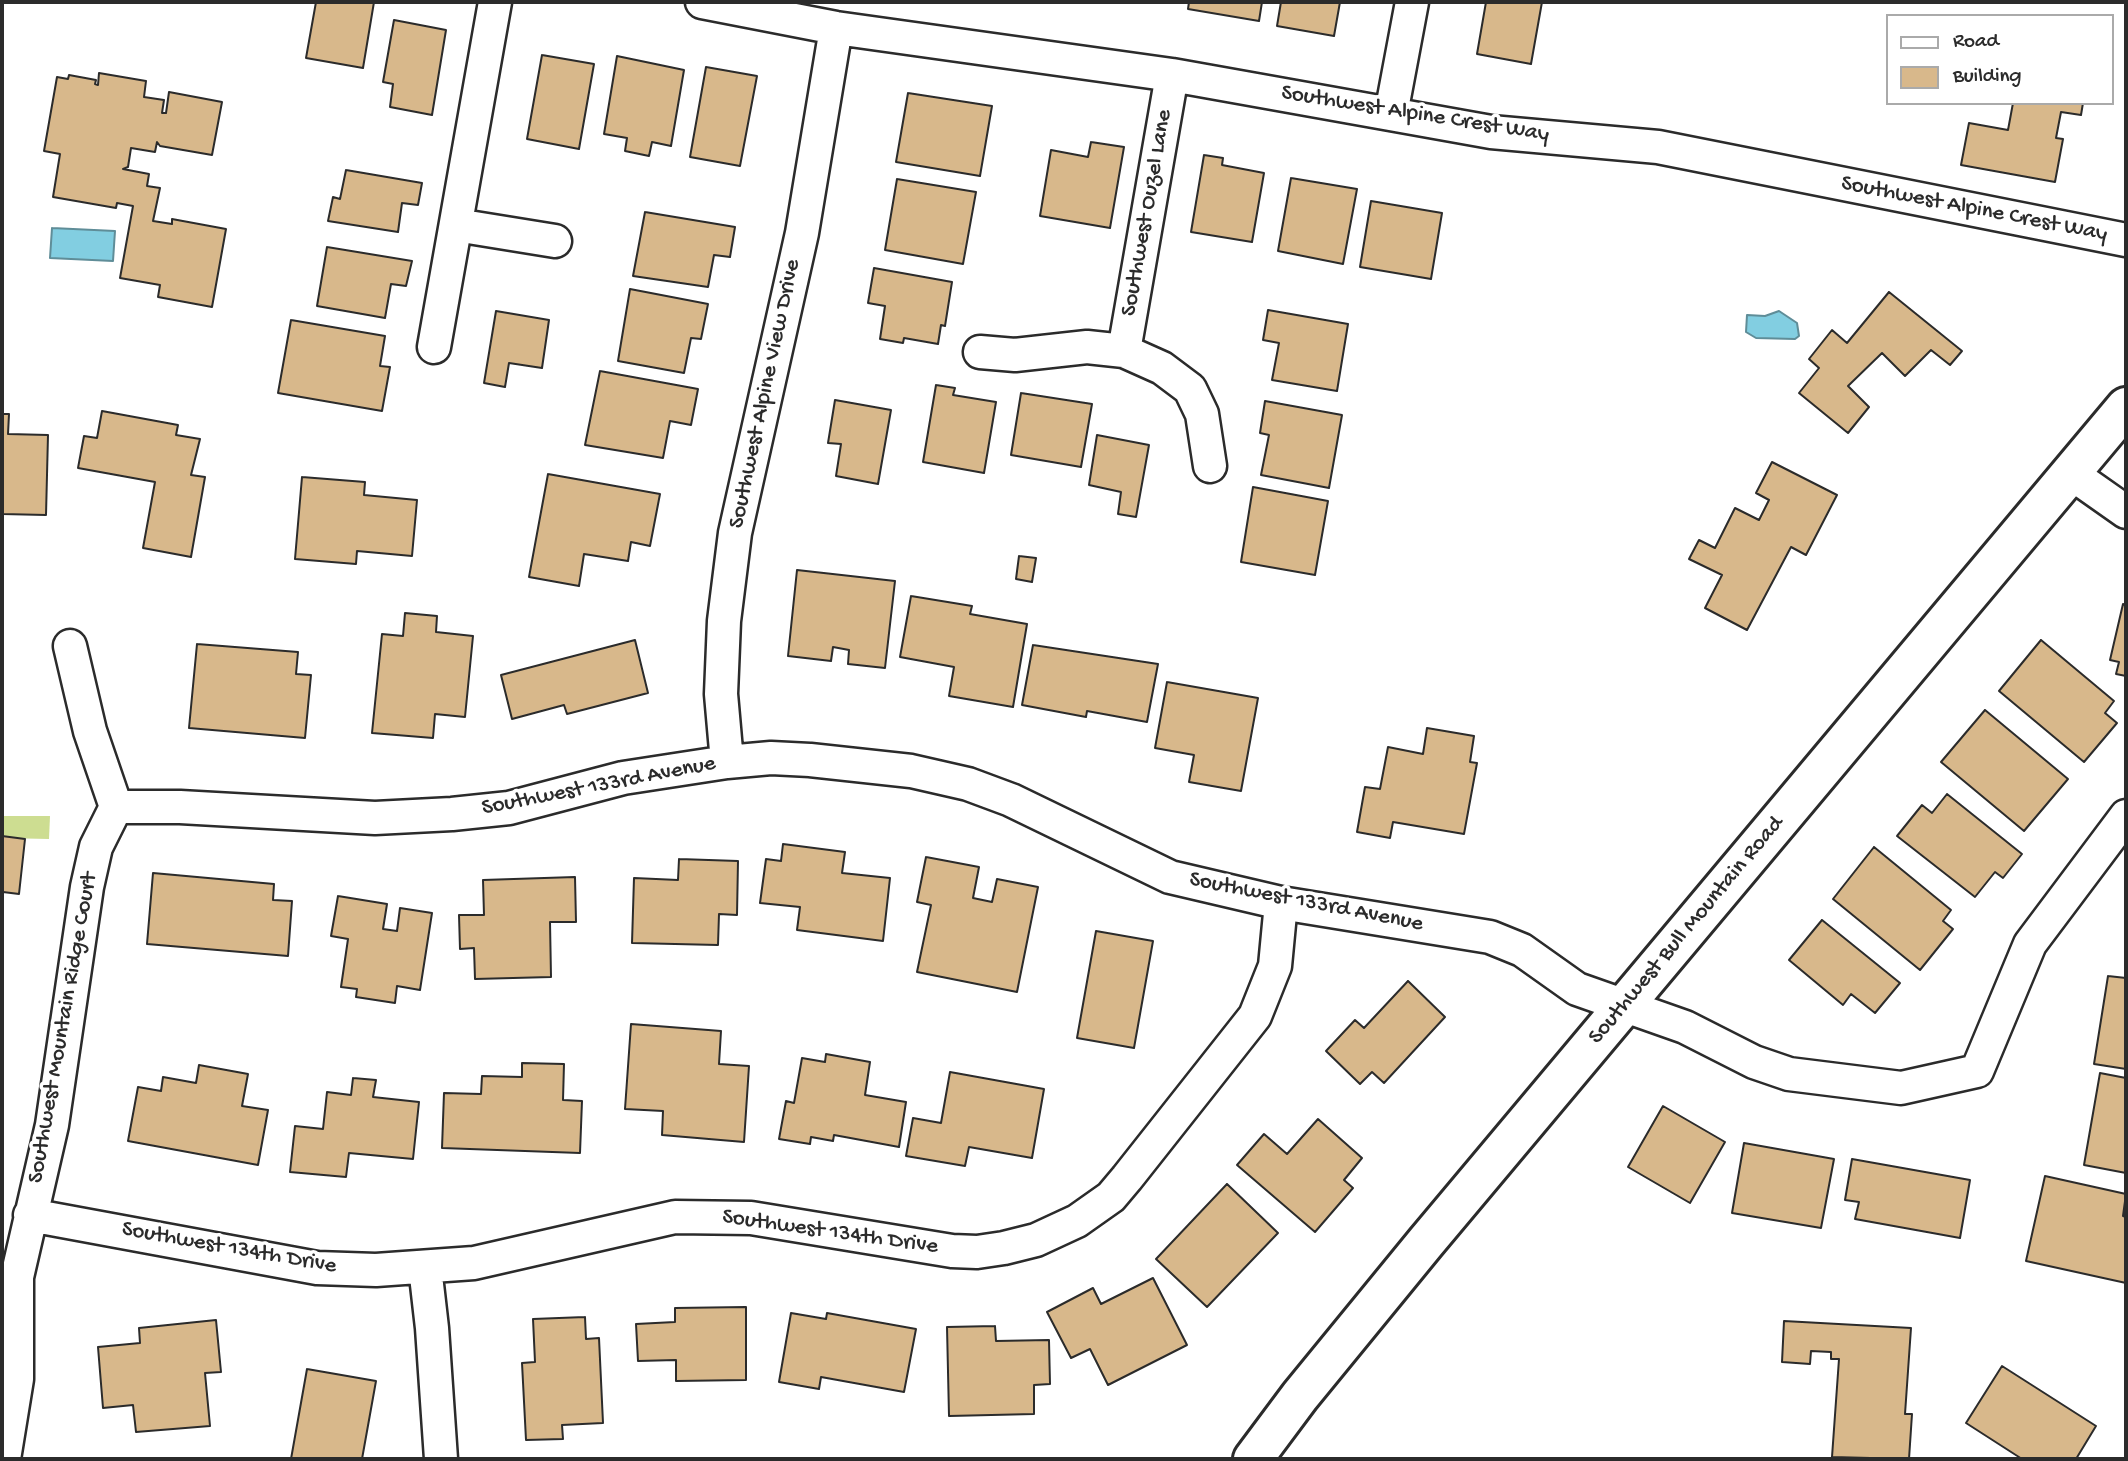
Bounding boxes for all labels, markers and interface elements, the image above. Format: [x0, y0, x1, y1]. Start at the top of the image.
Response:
legend [1886, 14, 2114, 105]
text: Road [1953, 30, 1999, 55]
text: Building [1953, 65, 2022, 90]
street label: Southwest Alpine Crest Way [1279, 80, 1551, 150]
street label: Southwest Ouzel Lane [1116, 108, 1180, 318]
street label: Southwest Alpine Crest Way [1838, 171, 2110, 249]
street label: Southwest Alpine View Drive [724, 257, 808, 531]
street label: Southwest 133rd Avenue [480, 751, 718, 823]
street label: Southwest Bull Mountain Road [1583, 811, 1791, 1051]
street label: Southwest 133rd Avenue [1187, 867, 1425, 939]
street label: Southwest Mountain Ridge Court [23, 871, 105, 1185]
street label: Southwest 134th Drive [720, 1204, 940, 1262]
street label: Southwest 134th Drive [119, 1217, 339, 1281]

